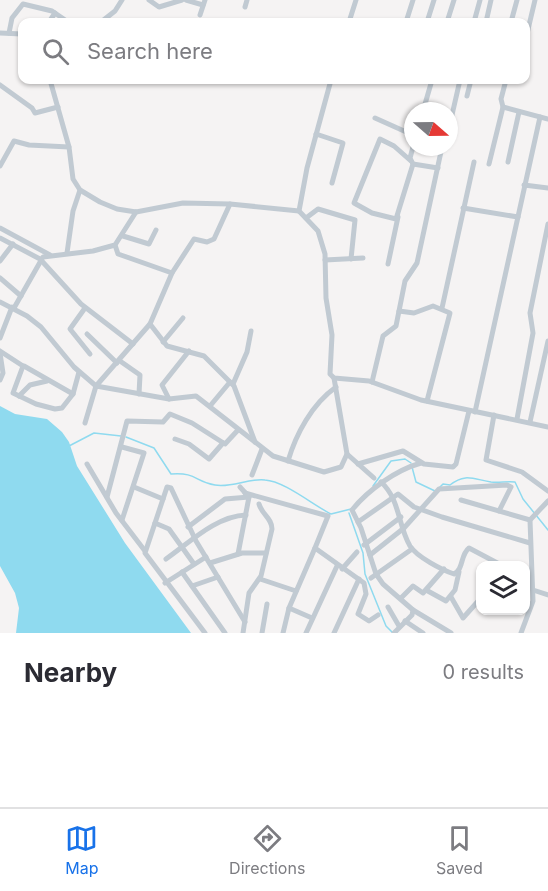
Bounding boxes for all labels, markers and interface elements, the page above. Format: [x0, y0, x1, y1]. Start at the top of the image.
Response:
search box [18, 18, 530, 84]
icon: search [39, 35, 72, 68]
text: Search here [87, 38, 213, 64]
north arrow [404, 102, 458, 156]
map controls [476, 561, 530, 615]
button: layers [476, 561, 530, 615]
text: Nearby [24, 657, 117, 688]
text: 0 results [442, 660, 524, 684]
tab: Map [65, 822, 99, 878]
tab: Directions [229, 822, 305, 878]
tab: Saved [436, 822, 483, 878]

